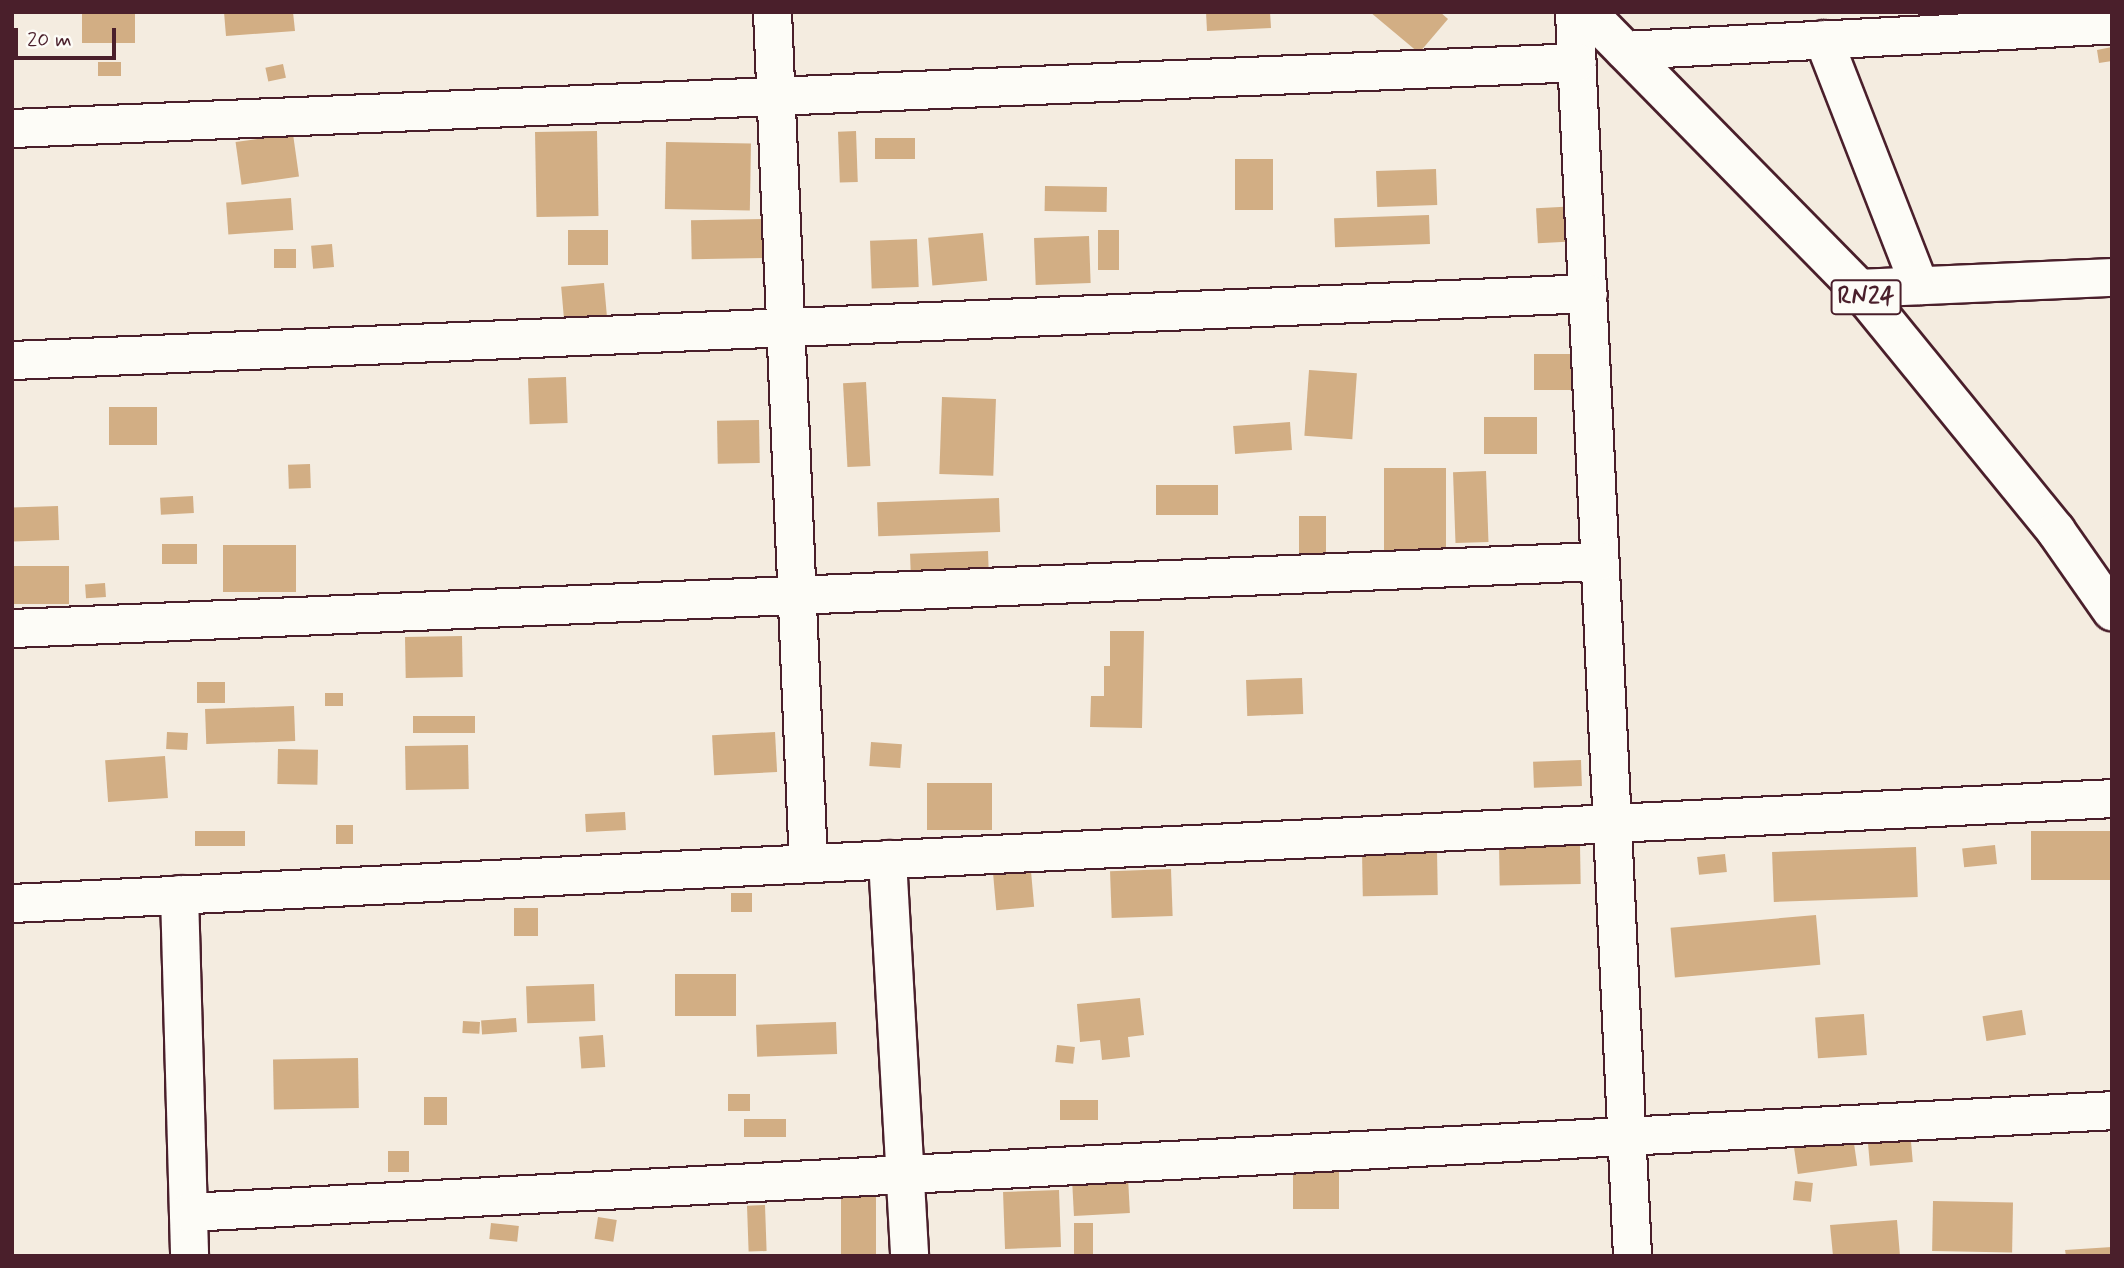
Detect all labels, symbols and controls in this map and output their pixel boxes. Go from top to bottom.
scale bar [18,14,119,58]
text: 20 m [27,26,72,54]
road number: RN24 [1829,276,1903,318]

